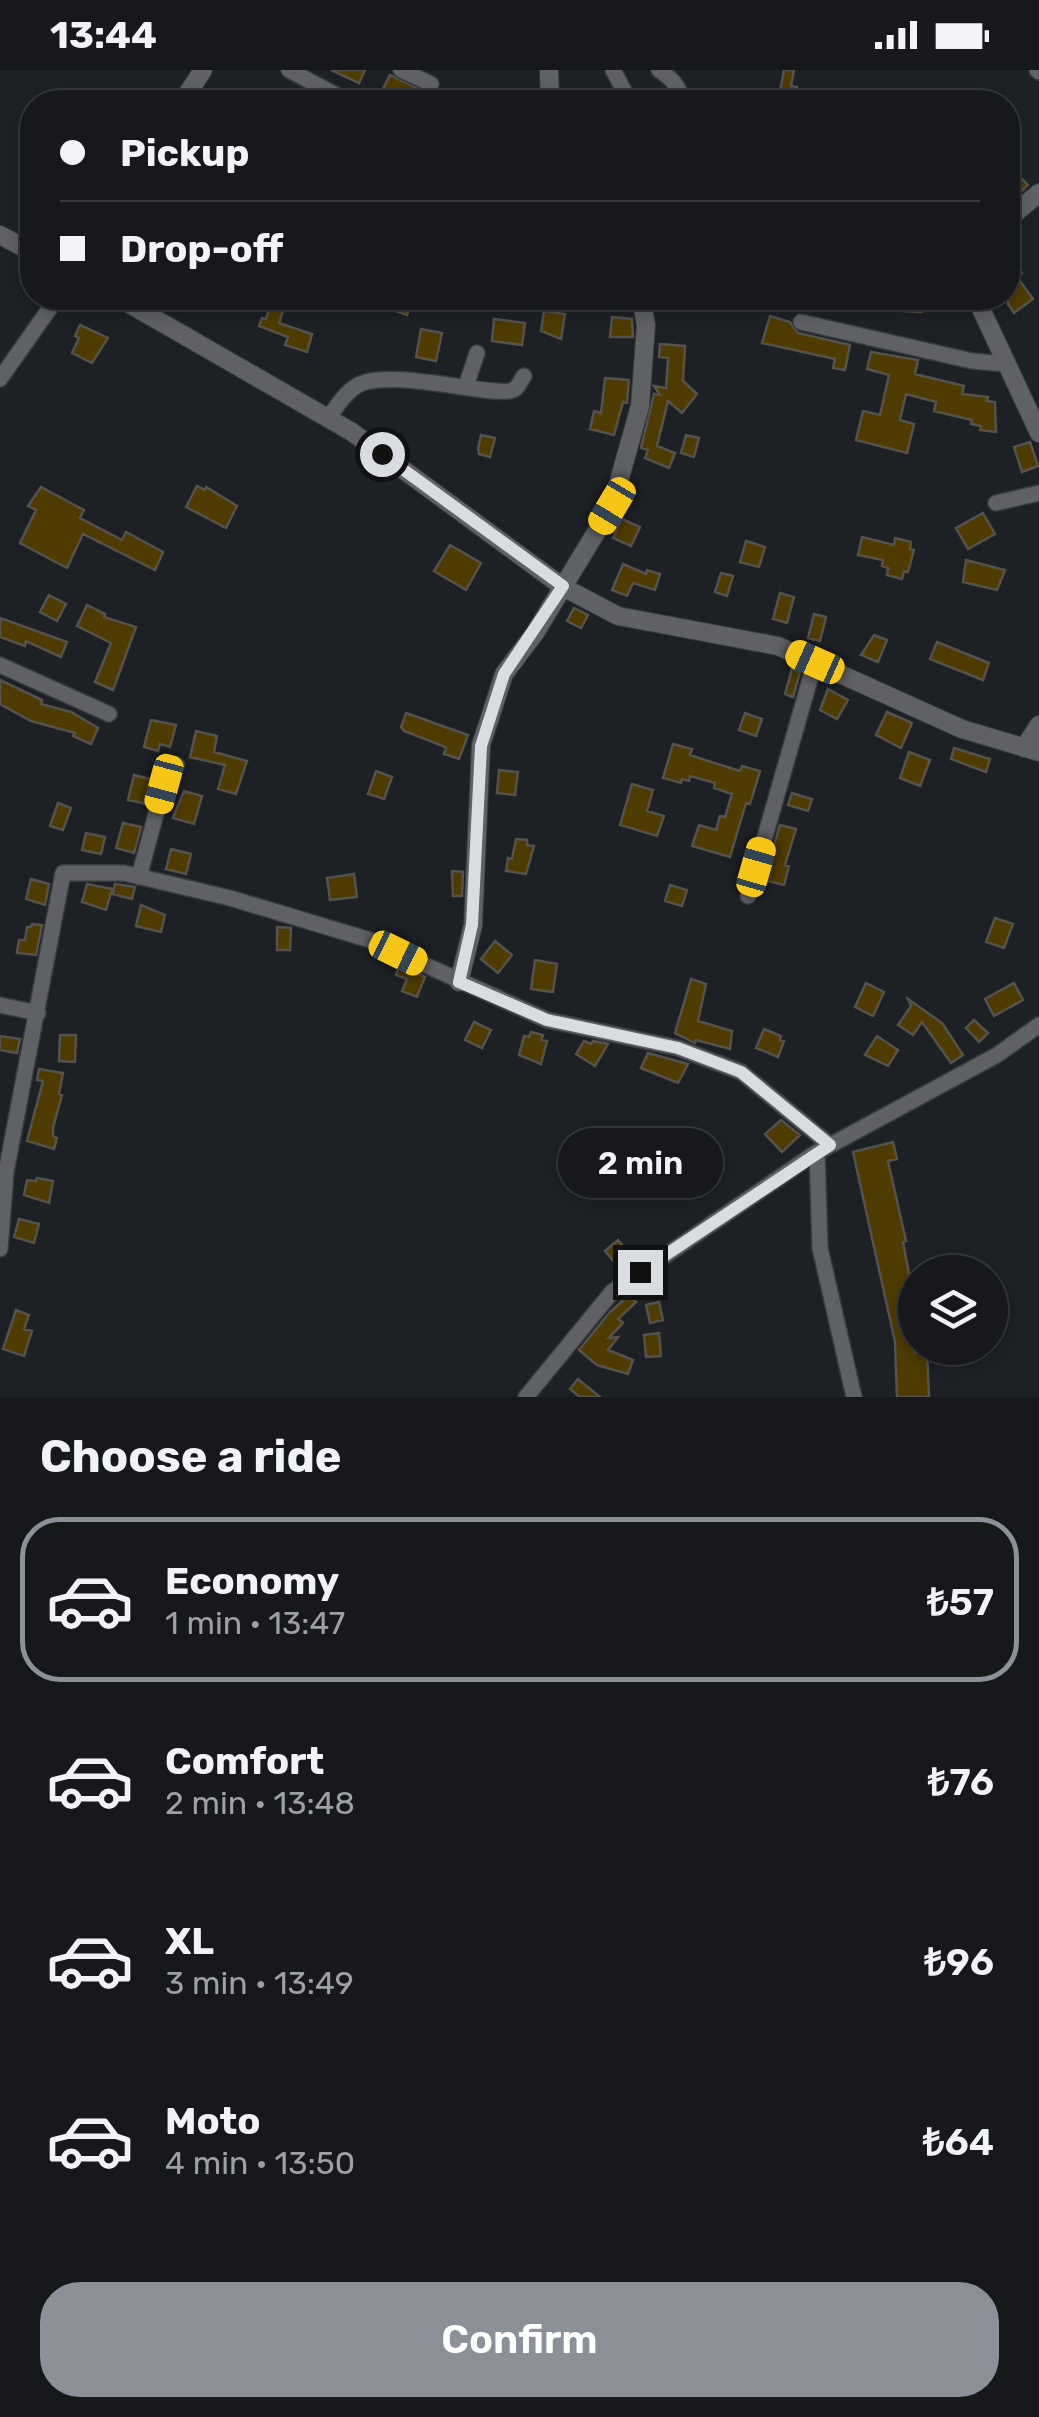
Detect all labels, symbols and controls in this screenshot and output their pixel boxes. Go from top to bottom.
text: 13:44 [50,12,157,58]
text: Pickup [120,130,249,176]
text: Drop-off [120,226,283,272]
route start [360,432,405,477]
car [584,473,640,539]
car [781,636,849,688]
car [142,751,186,817]
car [733,834,779,900]
car [364,926,432,980]
callout: 2 min [558,1127,722,1197]
text: 2 min [598,1144,683,1182]
route end [618,1250,663,1295]
map controls [898,1255,1008,1365]
button: layers [898,1255,1008,1365]
text: Choose a ride [40,1430,342,1483]
icon: car [45,1555,135,1645]
text: Economy [165,1558,339,1604]
text: ₺57 [927,1579,994,1625]
text: 1 min · 13:47 [165,1604,345,1642]
icon: car [45,1735,135,1825]
text: Comfort [165,1738,324,1784]
text: ₺76 [928,1759,994,1805]
text: 2 min · 13:48 [165,1784,355,1822]
icon: car [45,1915,135,2005]
text: XL [165,1918,214,1964]
text: ₺96 [924,1939,994,1985]
text: 3 min · 13:49 [165,1964,354,2002]
icon: car [45,2095,135,2185]
text: Moto [165,2098,261,2144]
text: ₺64 [923,2119,994,2165]
text: 4 min · 13:50 [165,2144,355,2182]
button: Confirm [40,2282,999,2397]

